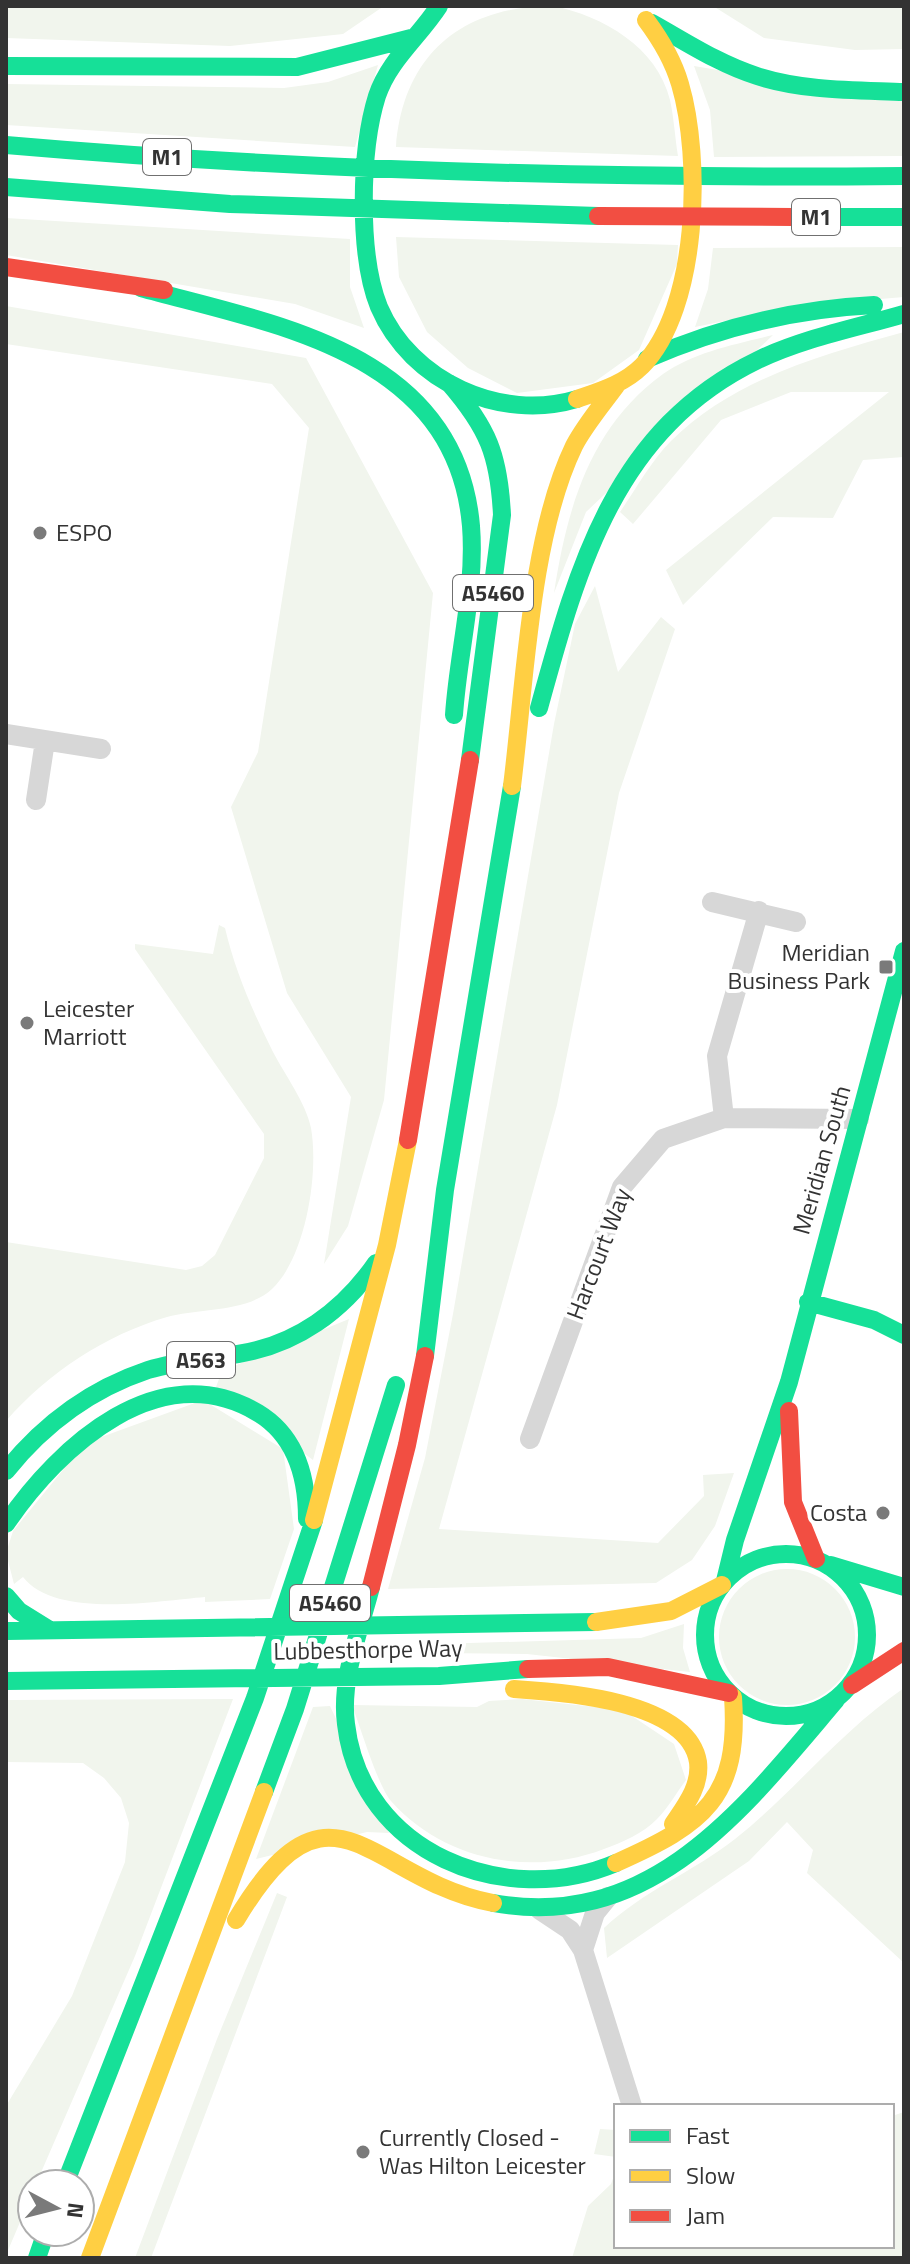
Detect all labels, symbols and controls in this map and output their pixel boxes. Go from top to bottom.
road number: M1 [143,139,191,175]
road number: M1 [792,199,840,235]
place label: ESPO [56,514,112,550]
marker: ESPO [31,524,49,542]
road number: A5460 [453,575,533,611]
place label: Meridian Business Park [728,934,870,998]
marker: Meridian Business Park [877,958,895,976]
place label: Leicester Marriott [43,990,134,1054]
marker: Leicester Marriott [18,1014,36,1032]
street label: Meridian South [783,1081,860,1239]
street label: Harcourt Way [556,1182,640,1325]
road number: A563 [167,1342,235,1378]
place label: Costa [810,1494,867,1530]
marker: Costa [874,1504,892,1522]
road number: A5460 [290,1585,370,1621]
street label: Lubbesthorpe Way [273,1629,463,1669]
legend [614,2104,894,2248]
text: Fast [686,2117,730,2153]
place label: Currently Closed - Was Hilton Leicester [379,2119,586,2183]
marker: Currently Closed - Was Hilton Leicester [354,2143,372,2161]
text: Slow [686,2157,735,2193]
north arrow [16,2168,96,2248]
text: Jam [686,2197,725,2233]
text: N [58,2201,94,2220]

